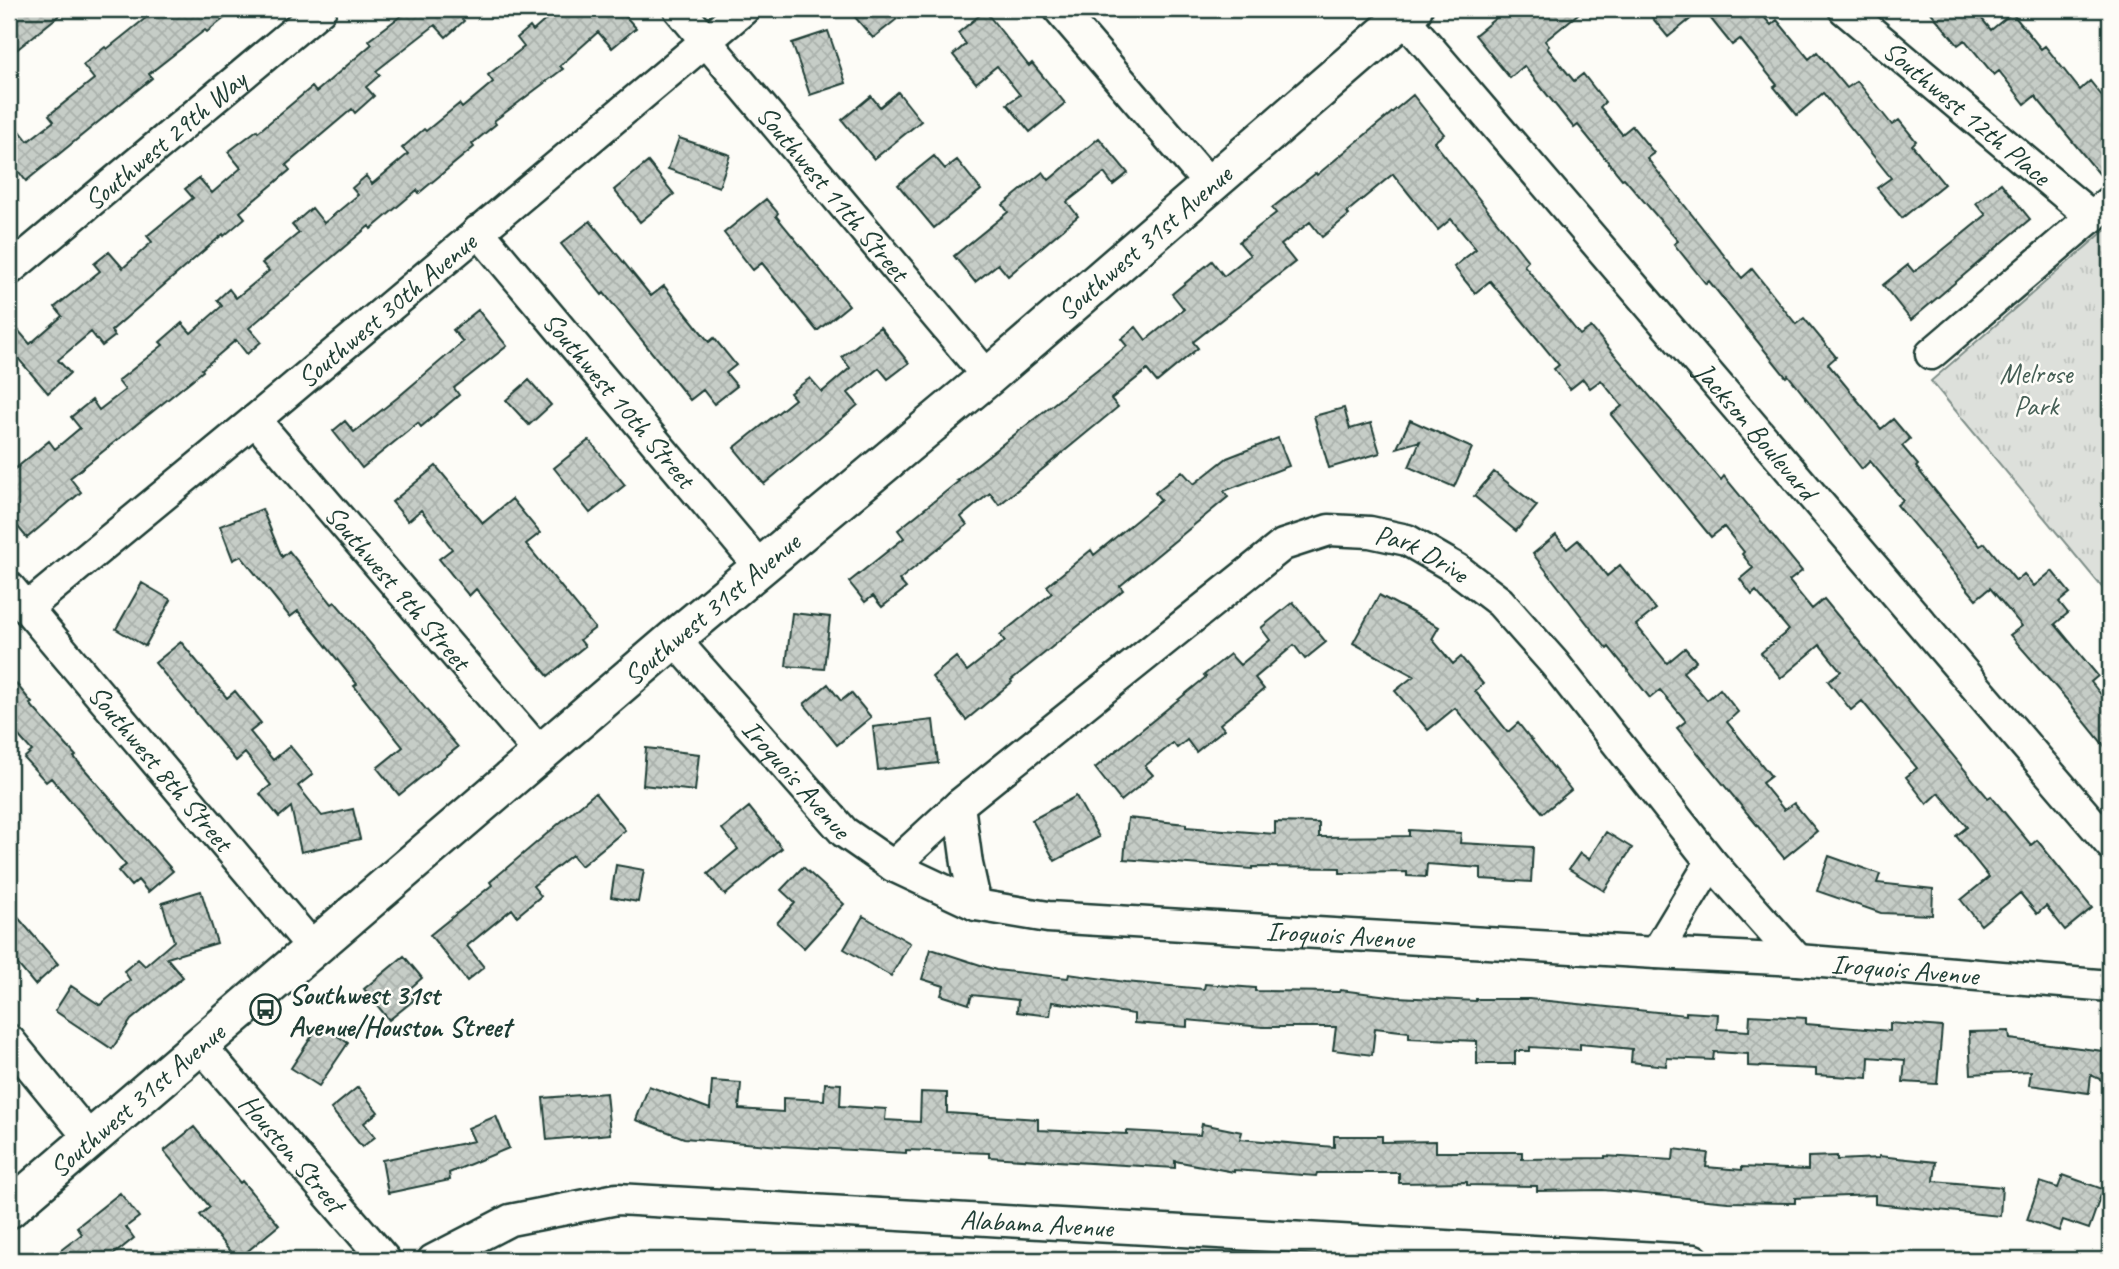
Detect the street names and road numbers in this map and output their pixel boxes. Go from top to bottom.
street label: Southwest 12th Place [1876,33,2059,194]
street label: Southwest 29th Way [77,61,255,218]
street label: Southwest 11th Street [749,98,919,290]
street label: Southwest 31st Avenue [1050,156,1240,328]
street label: Southwest 30th Avenue [290,224,485,395]
street label: Southwest 10th Street [535,305,705,497]
street label: Jackson Boulevard [1686,353,1827,510]
street label: Southwest 9th Street [317,498,480,679]
street label: Park Drive [1372,517,1478,591]
street label: Southwest 31st Avenue [616,523,808,693]
street label: Southwest 8th Street [81,678,242,860]
street label: Iroquois Avenue [735,712,860,847]
street label: Iroquois Avenue [1265,913,1417,957]
street label: Iroquois Avenue [1830,946,1982,993]
street label: Southwest 31st Avenue [42,1014,233,1185]
street label: Houston Street [232,1087,355,1222]
street label: Alabama Avenue [959,1201,1116,1245]

